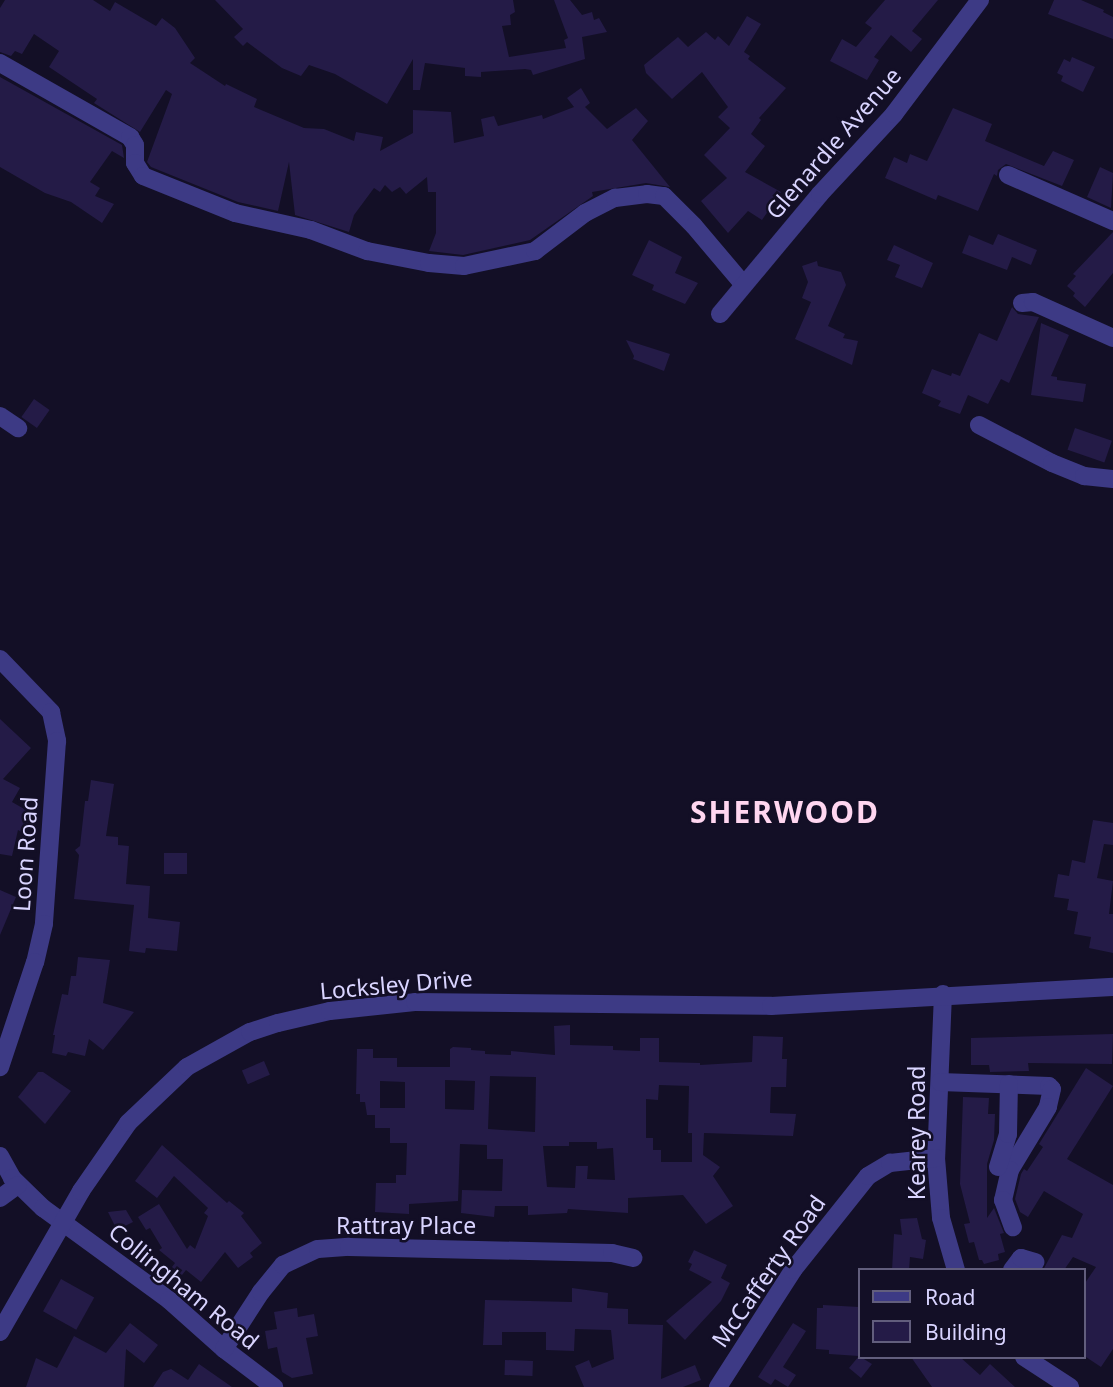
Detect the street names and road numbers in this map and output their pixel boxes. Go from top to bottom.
street label: Glenardle Avenue [760,62,906,224]
street label: Loon Road [7,796,43,912]
street label: Locksley Drive [318,964,474,1004]
street label: Kearey Road [902,1066,930,1200]
street label: McCafferty Road [705,1190,831,1352]
street label: Rattray Place [336,1211,476,1239]
street label: Collingham Road [104,1217,264,1355]

